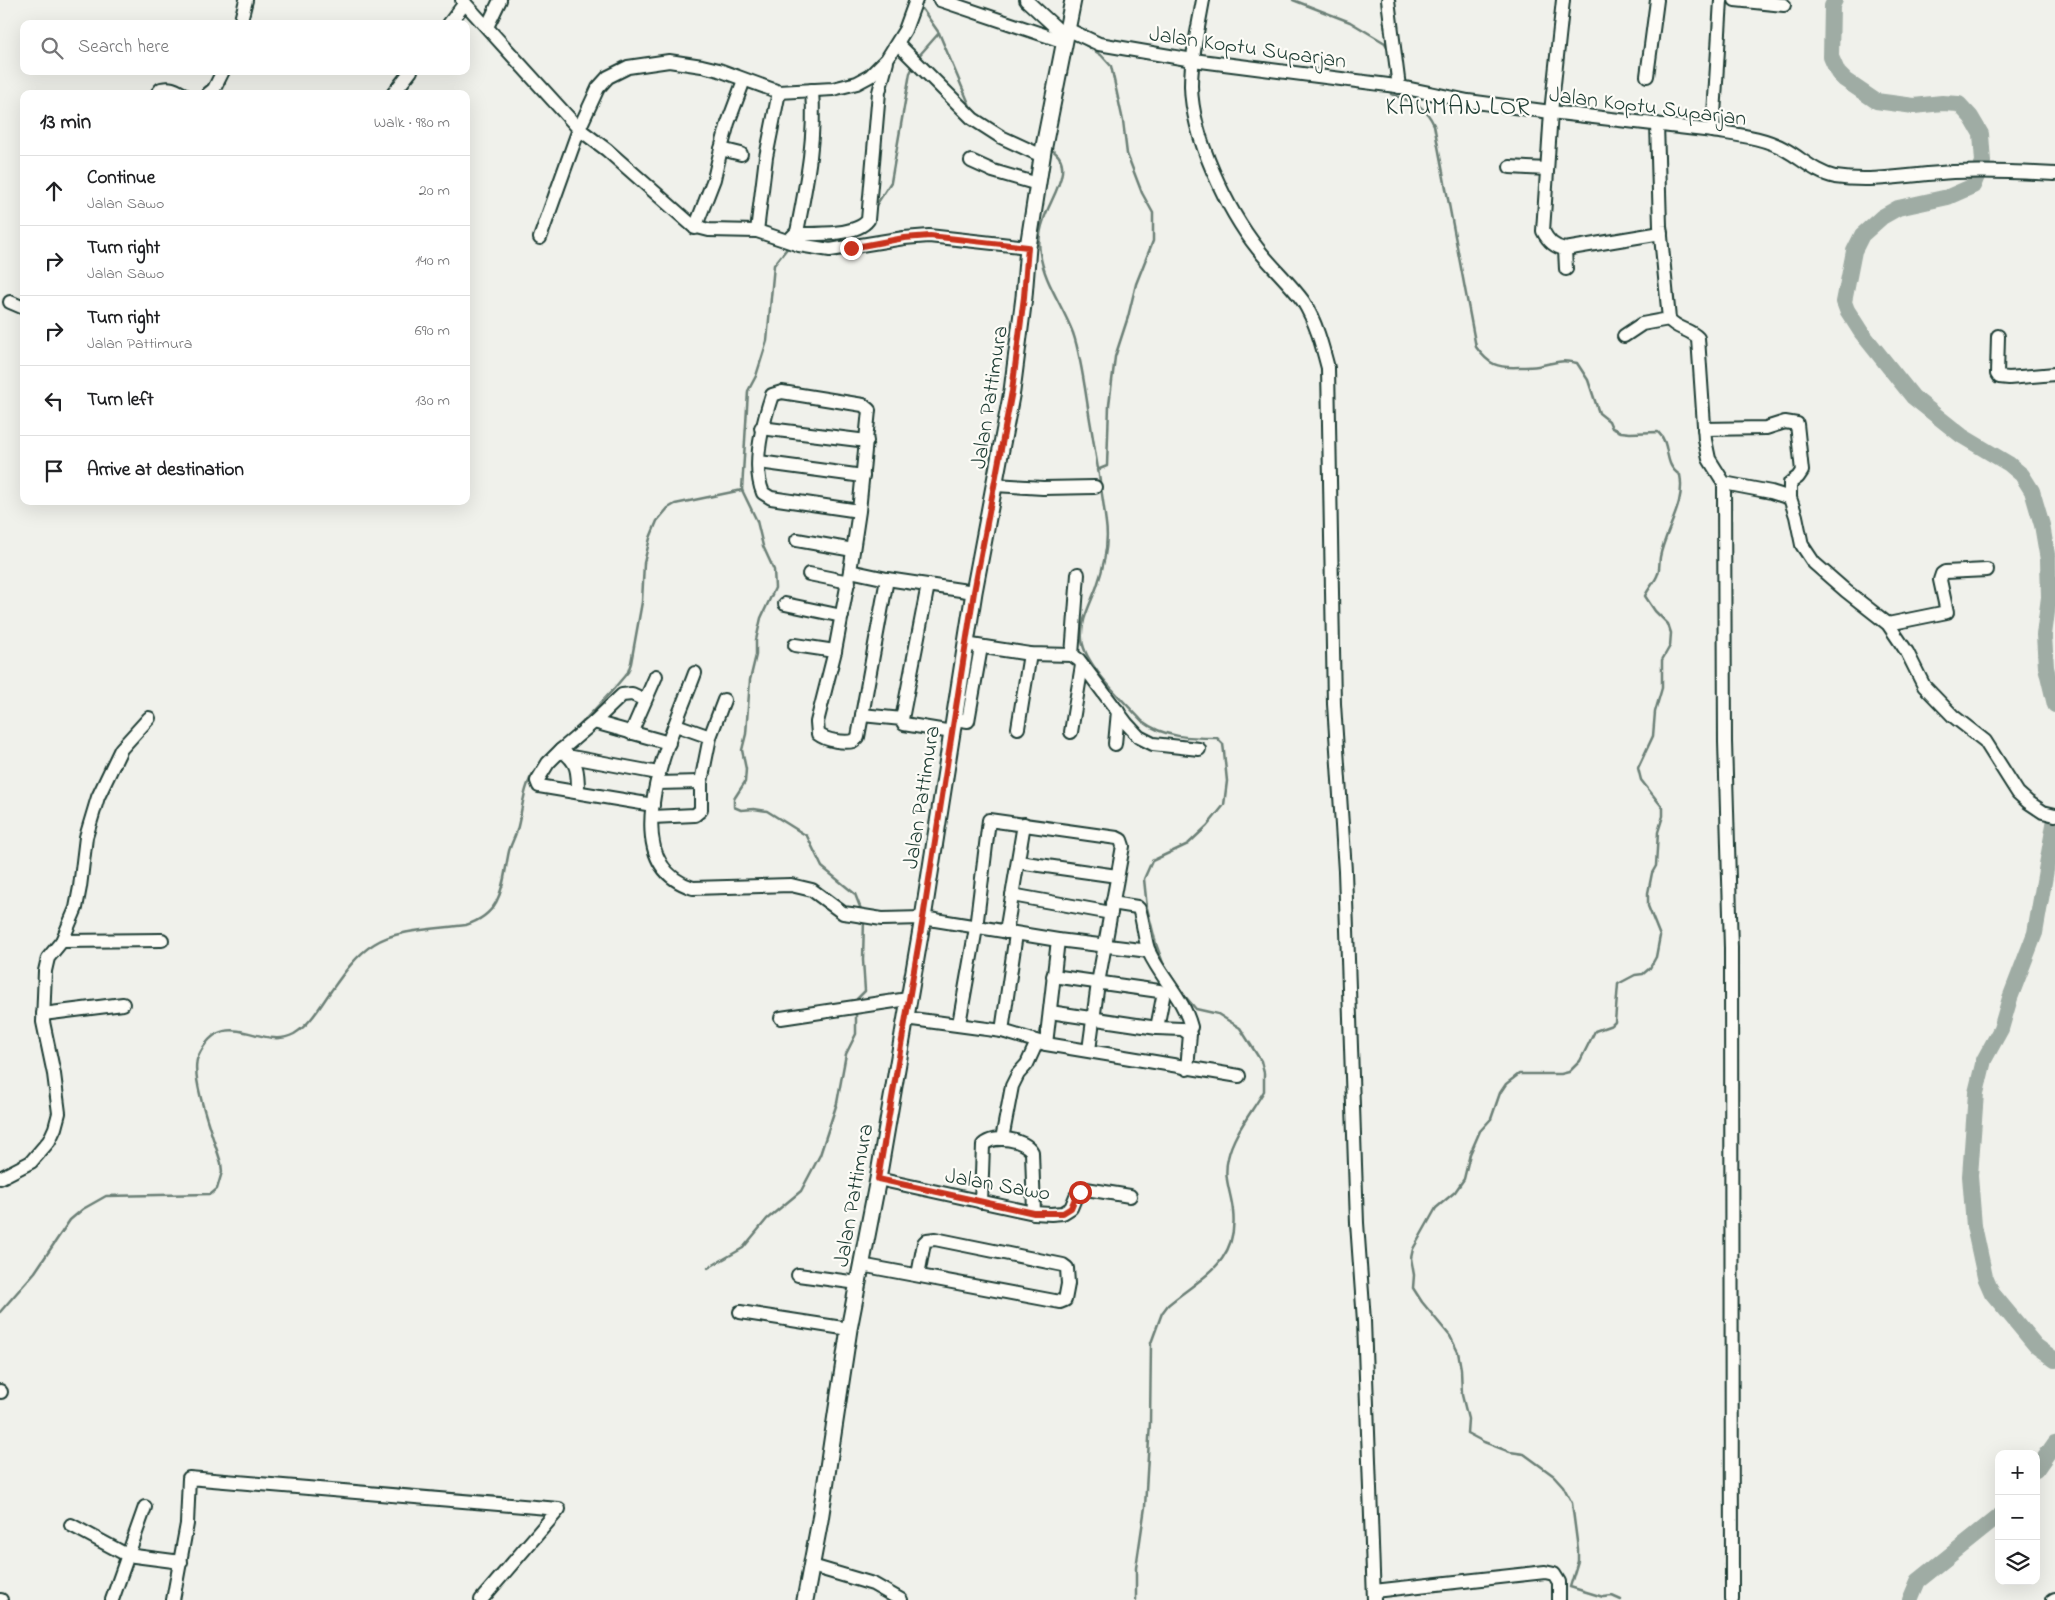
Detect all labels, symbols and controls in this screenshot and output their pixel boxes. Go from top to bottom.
street label: Jalan Koptu Suparjan [1147,19,1348,79]
search box [20,20,470,75]
icon: search [38,34,66,62]
text: Search here [78,34,169,61]
street label: Jalan Koptu Suparjan [1547,80,1748,136]
district label: KAUMAN LOR [1385,90,1531,126]
text: 13 min [40,108,91,138]
text: Walk · 980 m [374,111,450,135]
text: Continue [87,165,155,192]
icon: ahead [40,177,68,205]
text: 20 m [419,179,450,203]
text: Jalan Sawo [87,192,164,216]
text: Turn right [87,235,160,262]
route end [840,237,863,260]
icon: right [40,247,68,275]
text: 140 m [415,249,450,273]
text: Jalan Sawo [87,262,164,286]
text: Turn right [87,305,160,332]
icon: right [40,317,68,345]
text: 690 m [415,319,450,343]
street label: Jalan Pattimura [964,323,1018,472]
text: Jalan Pattimura [87,332,192,356]
icon: left [40,387,68,415]
text: Turn left [87,387,154,414]
text: 130 m [415,389,450,413]
icon: arrive [40,457,68,485]
text: Arrive at destination [87,457,244,484]
street label: Jalan Pattimura [896,723,950,872]
street label: Jalan Pattimura [827,1121,883,1270]
street label: Jalan Sawo [942,1161,1053,1211]
route start [1069,1181,1092,1204]
map controls [1995,1450,2040,1585]
button: + [1995,1450,2040,1495]
button: − [1995,1495,2040,1540]
button: layers [1995,1540,2040,1585]

